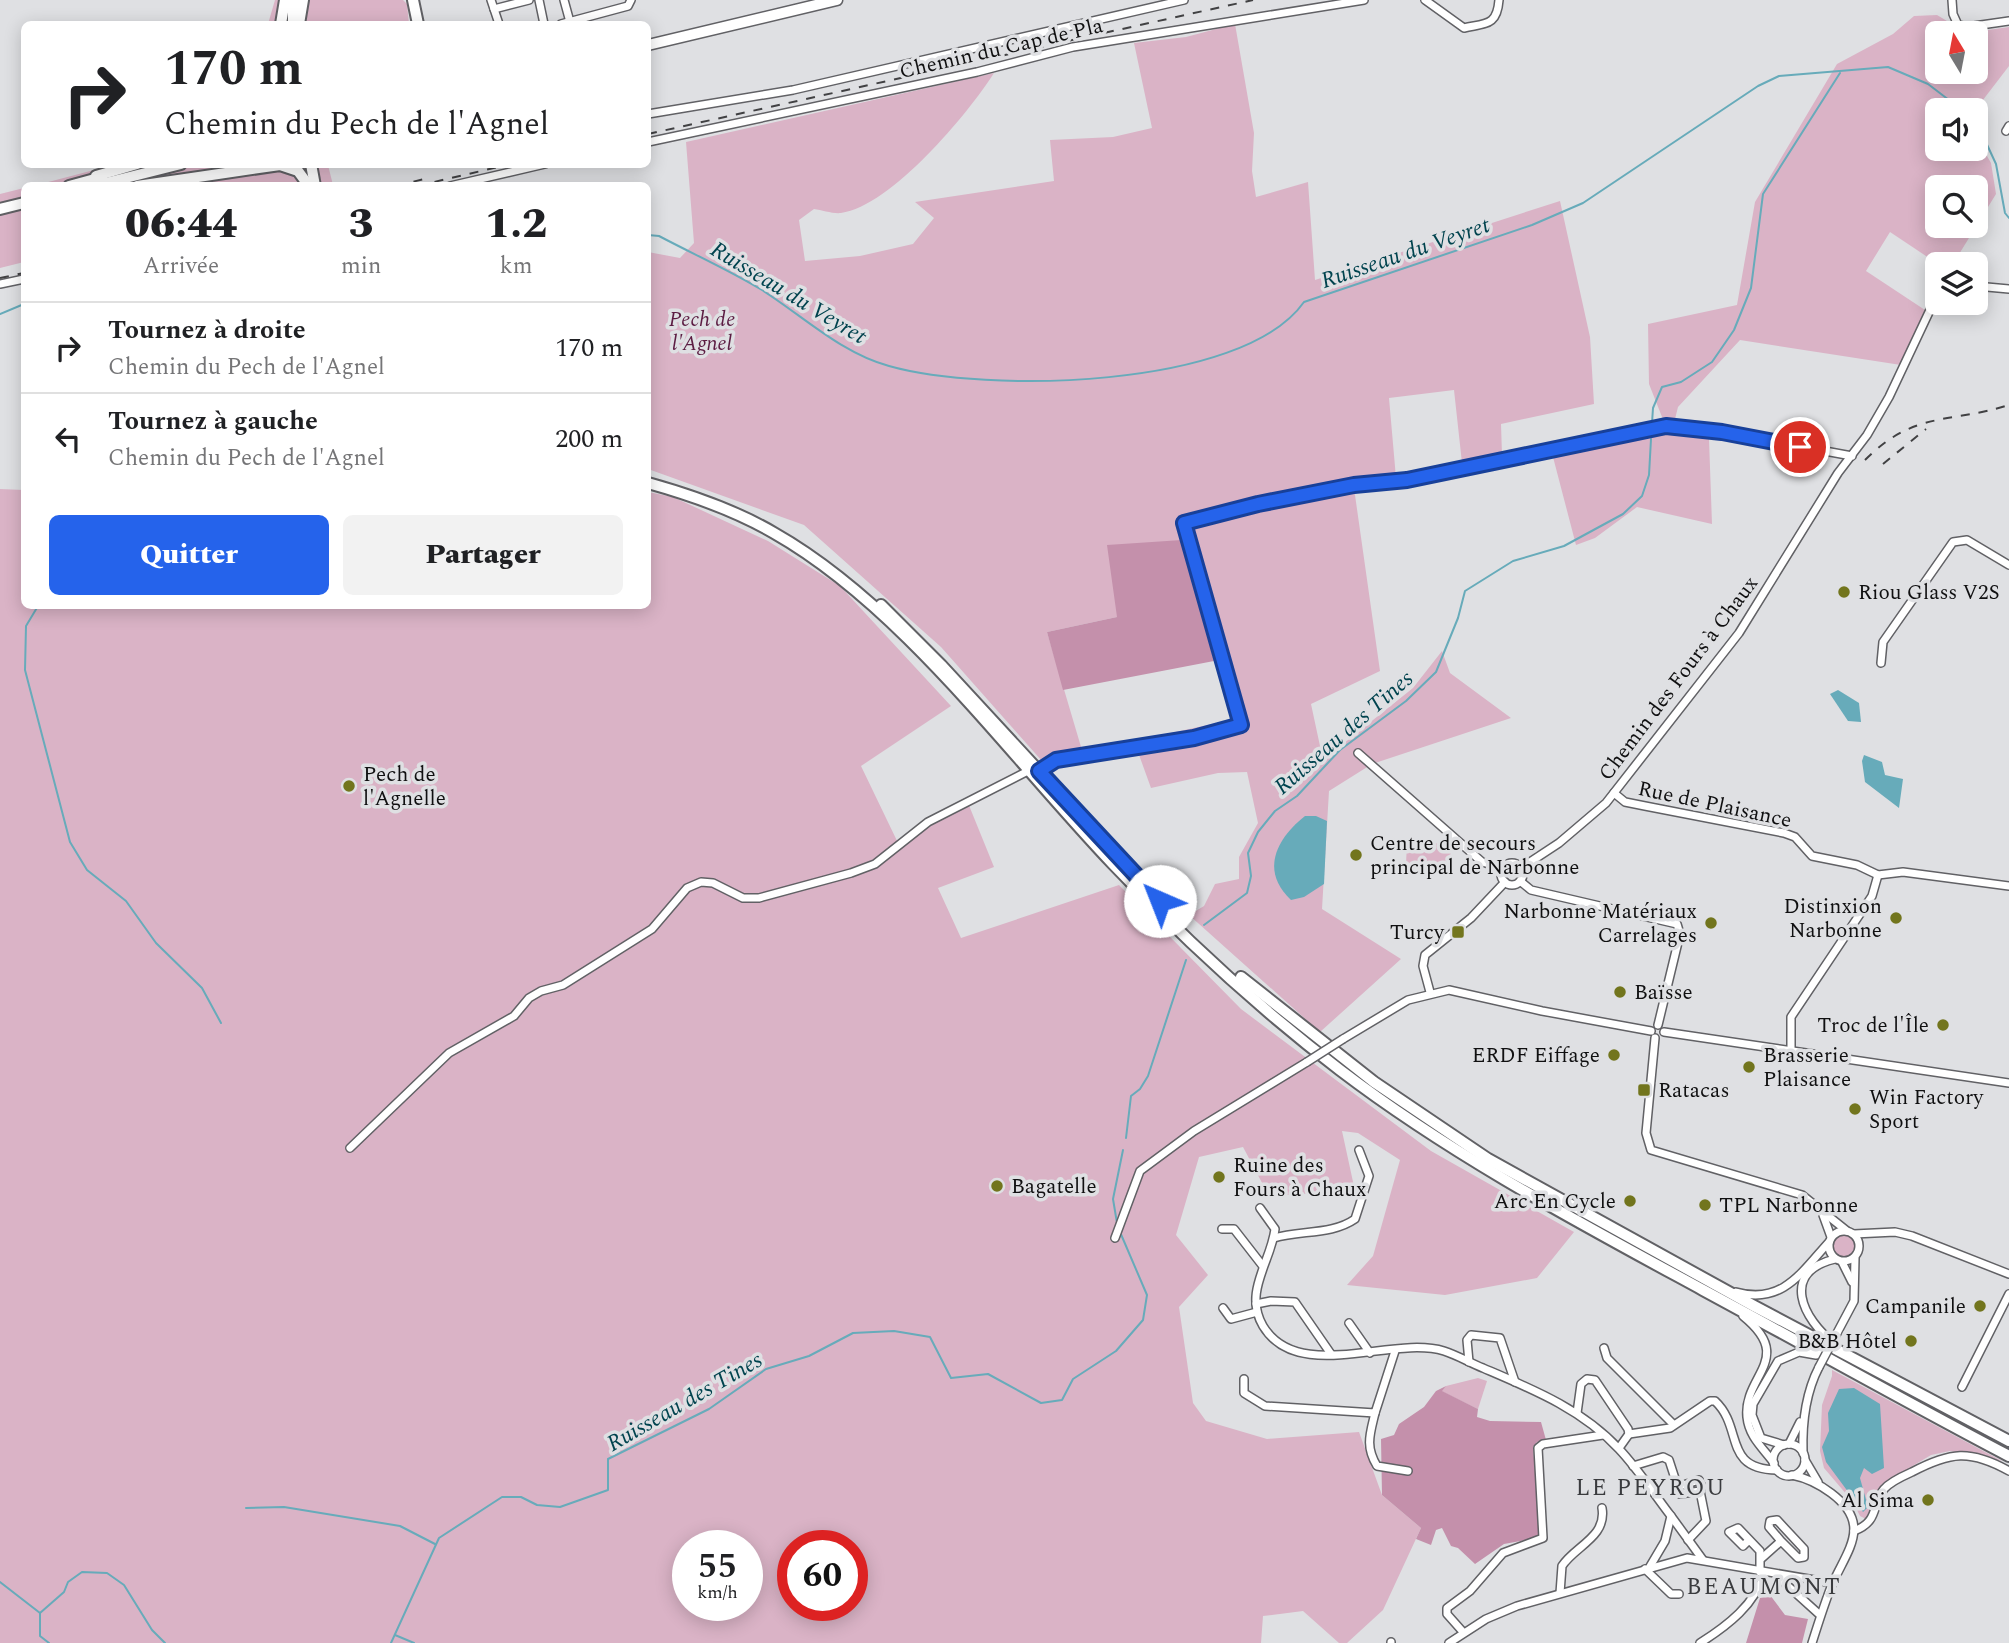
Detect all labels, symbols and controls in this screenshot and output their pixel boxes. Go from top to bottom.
street label: Chemin du Cap de Pla [896,10,1107,88]
north arrow [1925,21,1988,84]
map controls [1925,21,1988,315]
text: 170 m [164,32,303,107]
icon: right [49,49,140,140]
button: sound [1925,98,1988,161]
text: Chemin du Pech de l'Agnel [164,100,549,149]
button: search [1925,175,1988,238]
text: 06:44 [125,193,237,256]
text: 3 [349,193,374,256]
text: 1.2 [485,193,547,256]
water label: Ruisseau du Veyret [1316,208,1496,299]
water label: Ruisseau du Veyret [703,233,874,354]
text: Arrivée [143,249,219,284]
text: min [341,249,381,284]
text: km [500,249,532,284]
button: layers [1925,252,1988,315]
park label: Pech de l'Agnel [669,304,735,360]
text: Tournez à droite [108,310,306,350]
text: 170 m [555,328,623,368]
icon: right [49,329,87,367]
text: Chemin du Pech de l'Agnel [108,350,385,385]
text: Tournez à gauche [108,401,318,441]
pin [1770,417,1830,477]
text: 200 m [555,419,623,459]
icon: left [49,420,87,458]
icon: arrive [1781,428,1819,466]
text: Chemin du Pech de l'Agnel [108,441,385,476]
button: Quitter [49,515,329,595]
button: Partager [343,515,623,595]
street label: Chemin des Fours à Chaux [1591,569,1767,788]
place label: Riou Glass V2S [1858,577,2000,609]
marker: Riou Glass V2S [1836,584,1852,600]
water label: Ruisseau des Tines [1266,662,1422,804]
place label: Pech de l'Agnelle [363,759,446,815]
street label: Rue de Plaisance [1635,773,1795,837]
marker: Pech de l'Agnelle [341,778,357,794]
place label: Centre de secours principal de Narbonne [1370,828,1579,884]
marker: Centre de secours principal de Narbonne [1348,847,1364,863]
position arrow [1123,864,1197,938]
place label: Distinxion Narbonne [1784,891,1882,947]
place label: Narbonne Matériaux Carrelages [1503,896,1697,952]
marker: Distinxion Narbonne [1888,910,1904,926]
marker: Narbonne Matériaux Carrelages [1703,915,1719,931]
place label: Turcy [1390,917,1445,949]
marker: Turcy [1450,924,1466,940]
place label: Baïsse [1634,977,1693,1009]
marker: Baïsse [1612,984,1628,1000]
place label: Troc de l'Île [1817,1010,1929,1042]
marker: Troc de l'Île [1935,1017,1951,1033]
place label: ERDF Eiffage [1472,1040,1600,1072]
place label: Brasserie Plaisance [1763,1040,1851,1096]
marker: ERDF Eiffage [1606,1047,1622,1063]
marker: Brasserie Plaisance [1741,1059,1757,1075]
place label: Ratacas [1658,1075,1729,1107]
marker: Ratacas [1636,1082,1652,1098]
place label: Win Factory Sport [1869,1082,1984,1138]
marker: Win Factory Sport [1847,1101,1863,1117]
place label: Ruine des Fours à Chaux [1233,1150,1366,1206]
marker: Ruine des Fours à Chaux [1211,1169,1227,1185]
place label: Bagatelle [1011,1171,1097,1203]
marker: Bagatelle [989,1178,1005,1194]
place label: Arc En Cycle [1494,1186,1616,1218]
place label: TPL Narbonne [1719,1190,1858,1222]
marker: Arc En Cycle [1622,1193,1638,1209]
marker: TPL Narbonne [1697,1197,1713,1213]
place label: Campanile [1865,1291,1966,1323]
marker: Campanile [1972,1298,1988,1314]
place label: B&B Hôtel [1797,1326,1897,1358]
marker: B&B Hôtel [1903,1333,1919,1349]
water label: Ruisseau des Tines [600,1343,769,1461]
district label: LE PEYROU [1575,1471,1727,1506]
place label: Al Sima [1841,1485,1915,1517]
marker: Al Sima [1920,1492,1936,1508]
speed limit sign: 60 [777,1530,868,1621]
text: 55 [698,1540,737,1593]
district label: BEAUMONT [1686,1570,1842,1605]
text: km/h [697,1579,738,1606]

